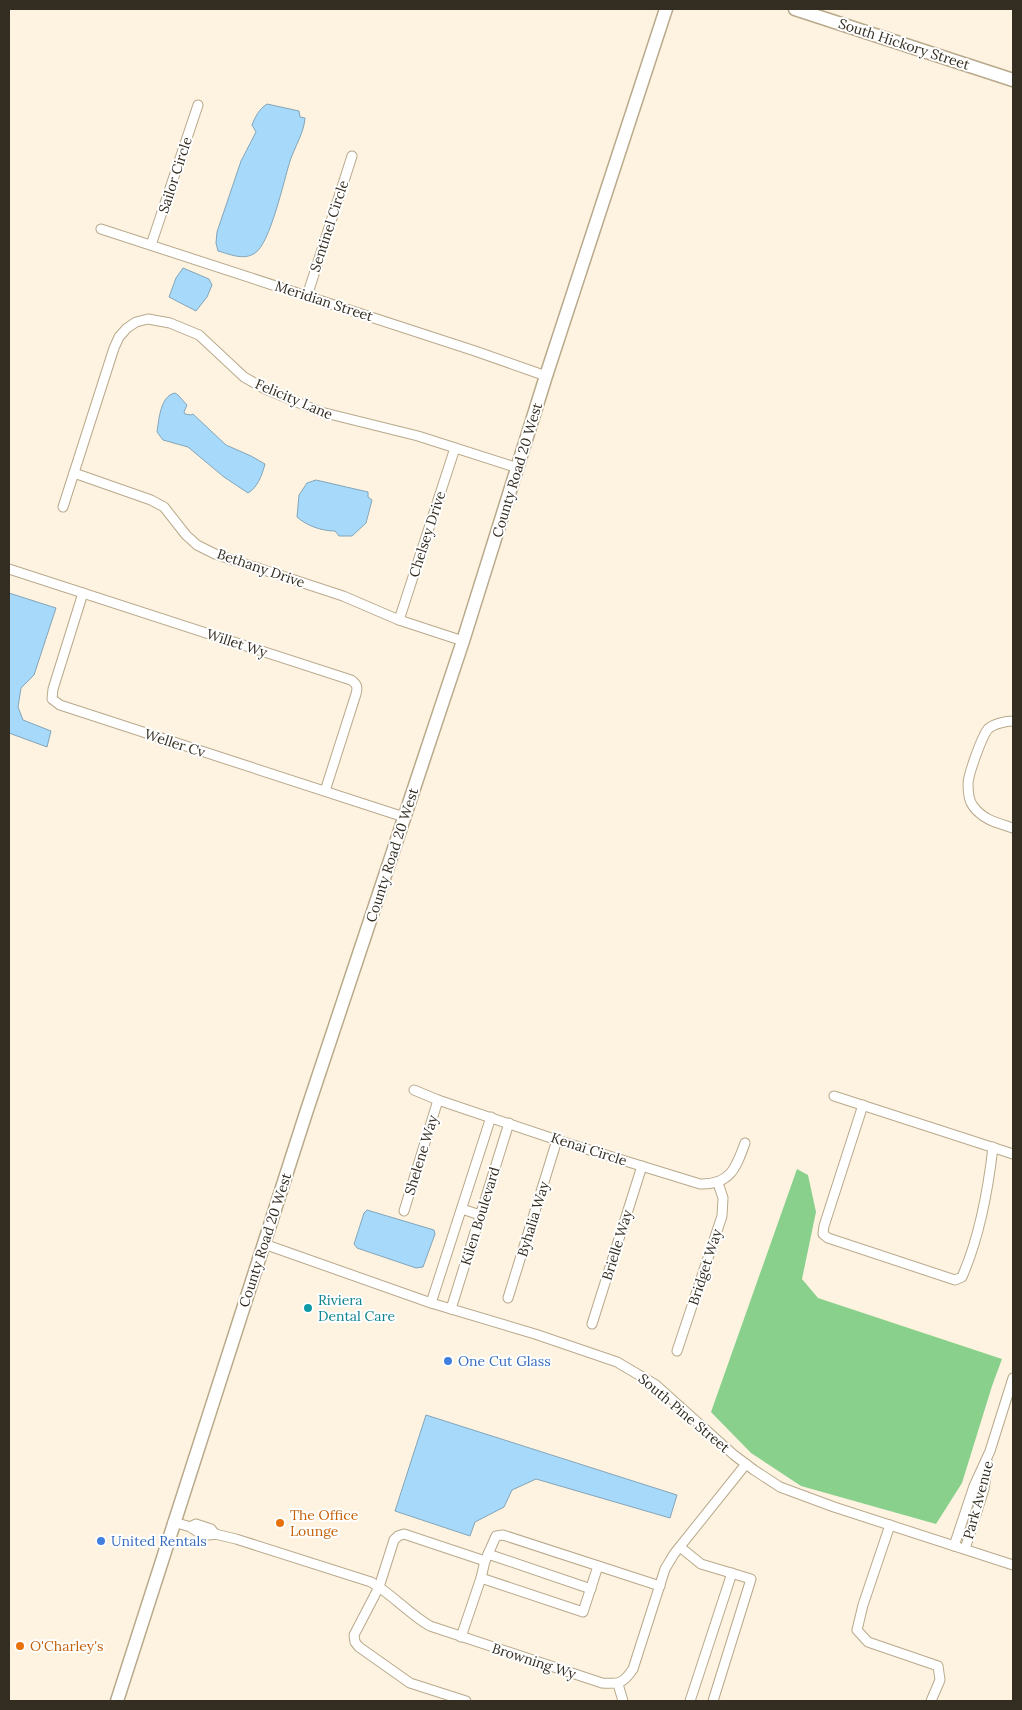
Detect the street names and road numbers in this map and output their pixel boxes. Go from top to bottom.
street label: South Hickory Street [836,14,972,74]
street label: Sailor Circle [154,134,196,216]
street label: Sentinel Circle [306,177,352,274]
street label: Meridian Street [273,277,376,325]
street label: Felicity Lane [252,375,336,424]
street label: County Road 20 West [488,400,546,540]
street label: Chelsey Drive [405,488,450,579]
street label: Bethany Drive [215,545,308,592]
street label: Willet Wy [204,625,270,661]
street label: Weller Cv [142,725,209,762]
street label: County Road 20 West [362,785,422,924]
street label: Shelene Way [400,1112,442,1197]
street label: Kenai Circle [549,1128,630,1170]
street label: Kilen Boulevard [456,1165,504,1267]
street label: County Road 20 West [235,1170,295,1309]
street label: Byhalia Way [513,1179,553,1259]
street label: Brielle Way [598,1207,636,1283]
street label: Bridget Way [684,1226,726,1307]
street label: South Pine Street [635,1370,734,1457]
street label: Park Avenue [959,1458,997,1541]
street label: Browning Wy [490,1639,579,1683]

